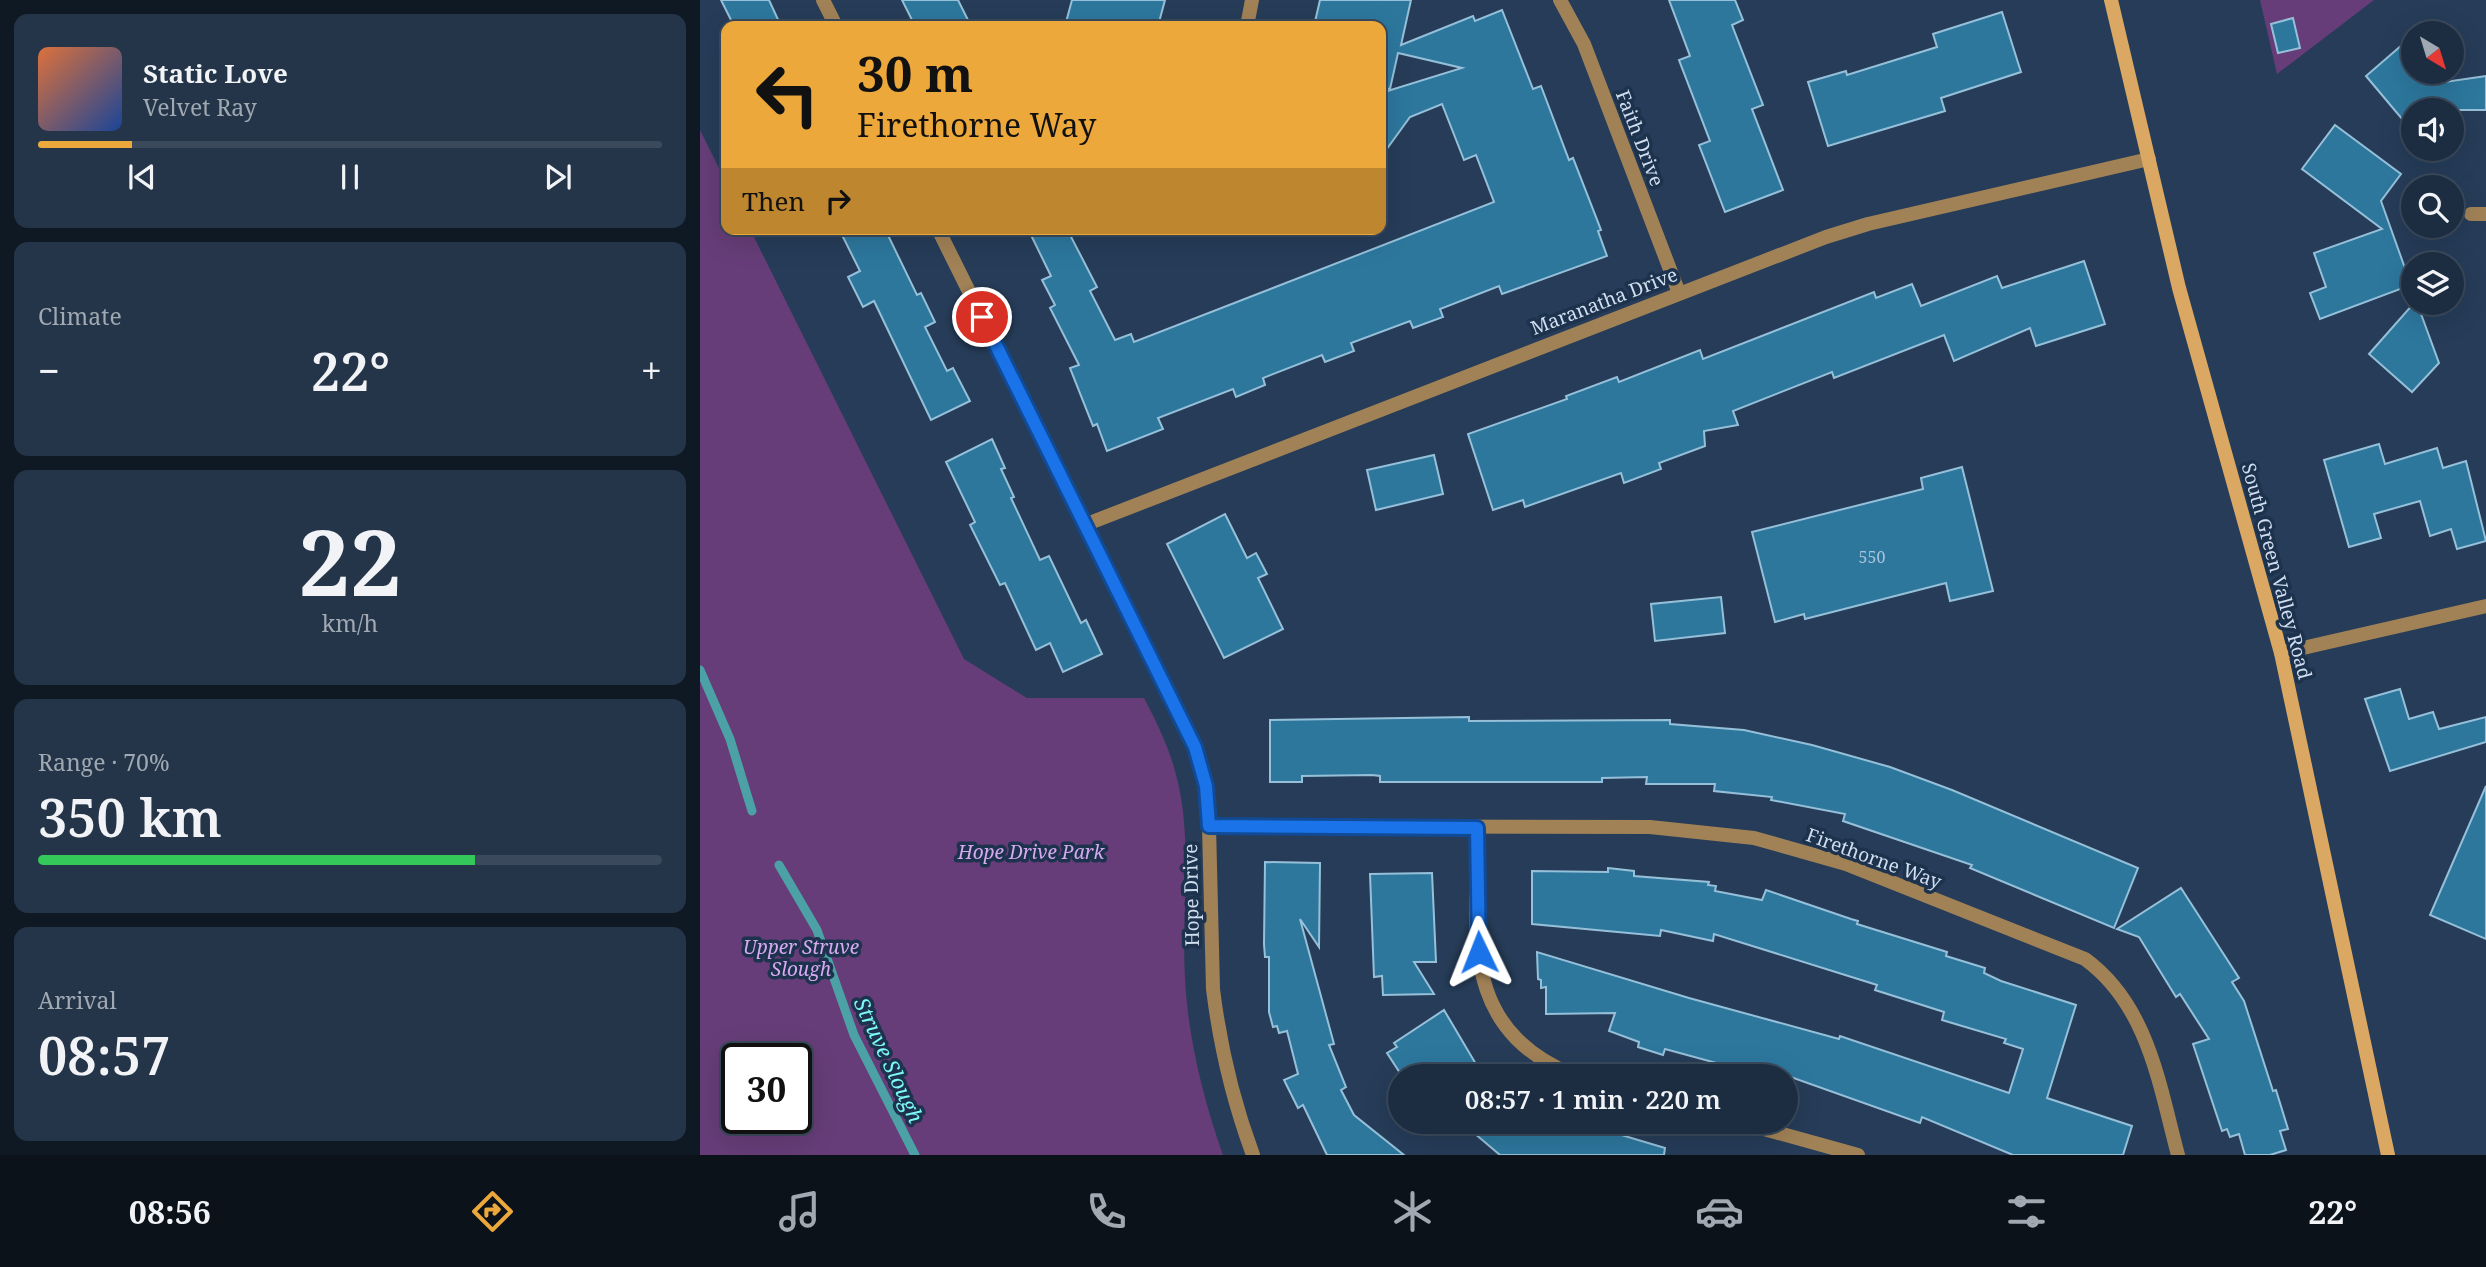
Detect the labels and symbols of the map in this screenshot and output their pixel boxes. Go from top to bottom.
north arrow [2401,21,2464,84]
street label: Faith Drive [1610,86,1670,190]
street label: Maranatha Drive [1527,261,1681,341]
pin [952,287,1012,347]
street label: South Green Valley Road [2236,460,2318,682]
house number: 550 [1859,546,1885,568]
street label: Firethorne Way [1803,821,1945,895]
park label: Hope Drive Park [957,839,1106,865]
street label: Hope Drive [1177,843,1205,947]
position arrow [1442,915,1516,989]
park label: Upper Struve Slough [743,934,859,982]
water label: Struve Slough [848,993,930,1128]
speed limit sign: 30 [721,1043,812,1134]

